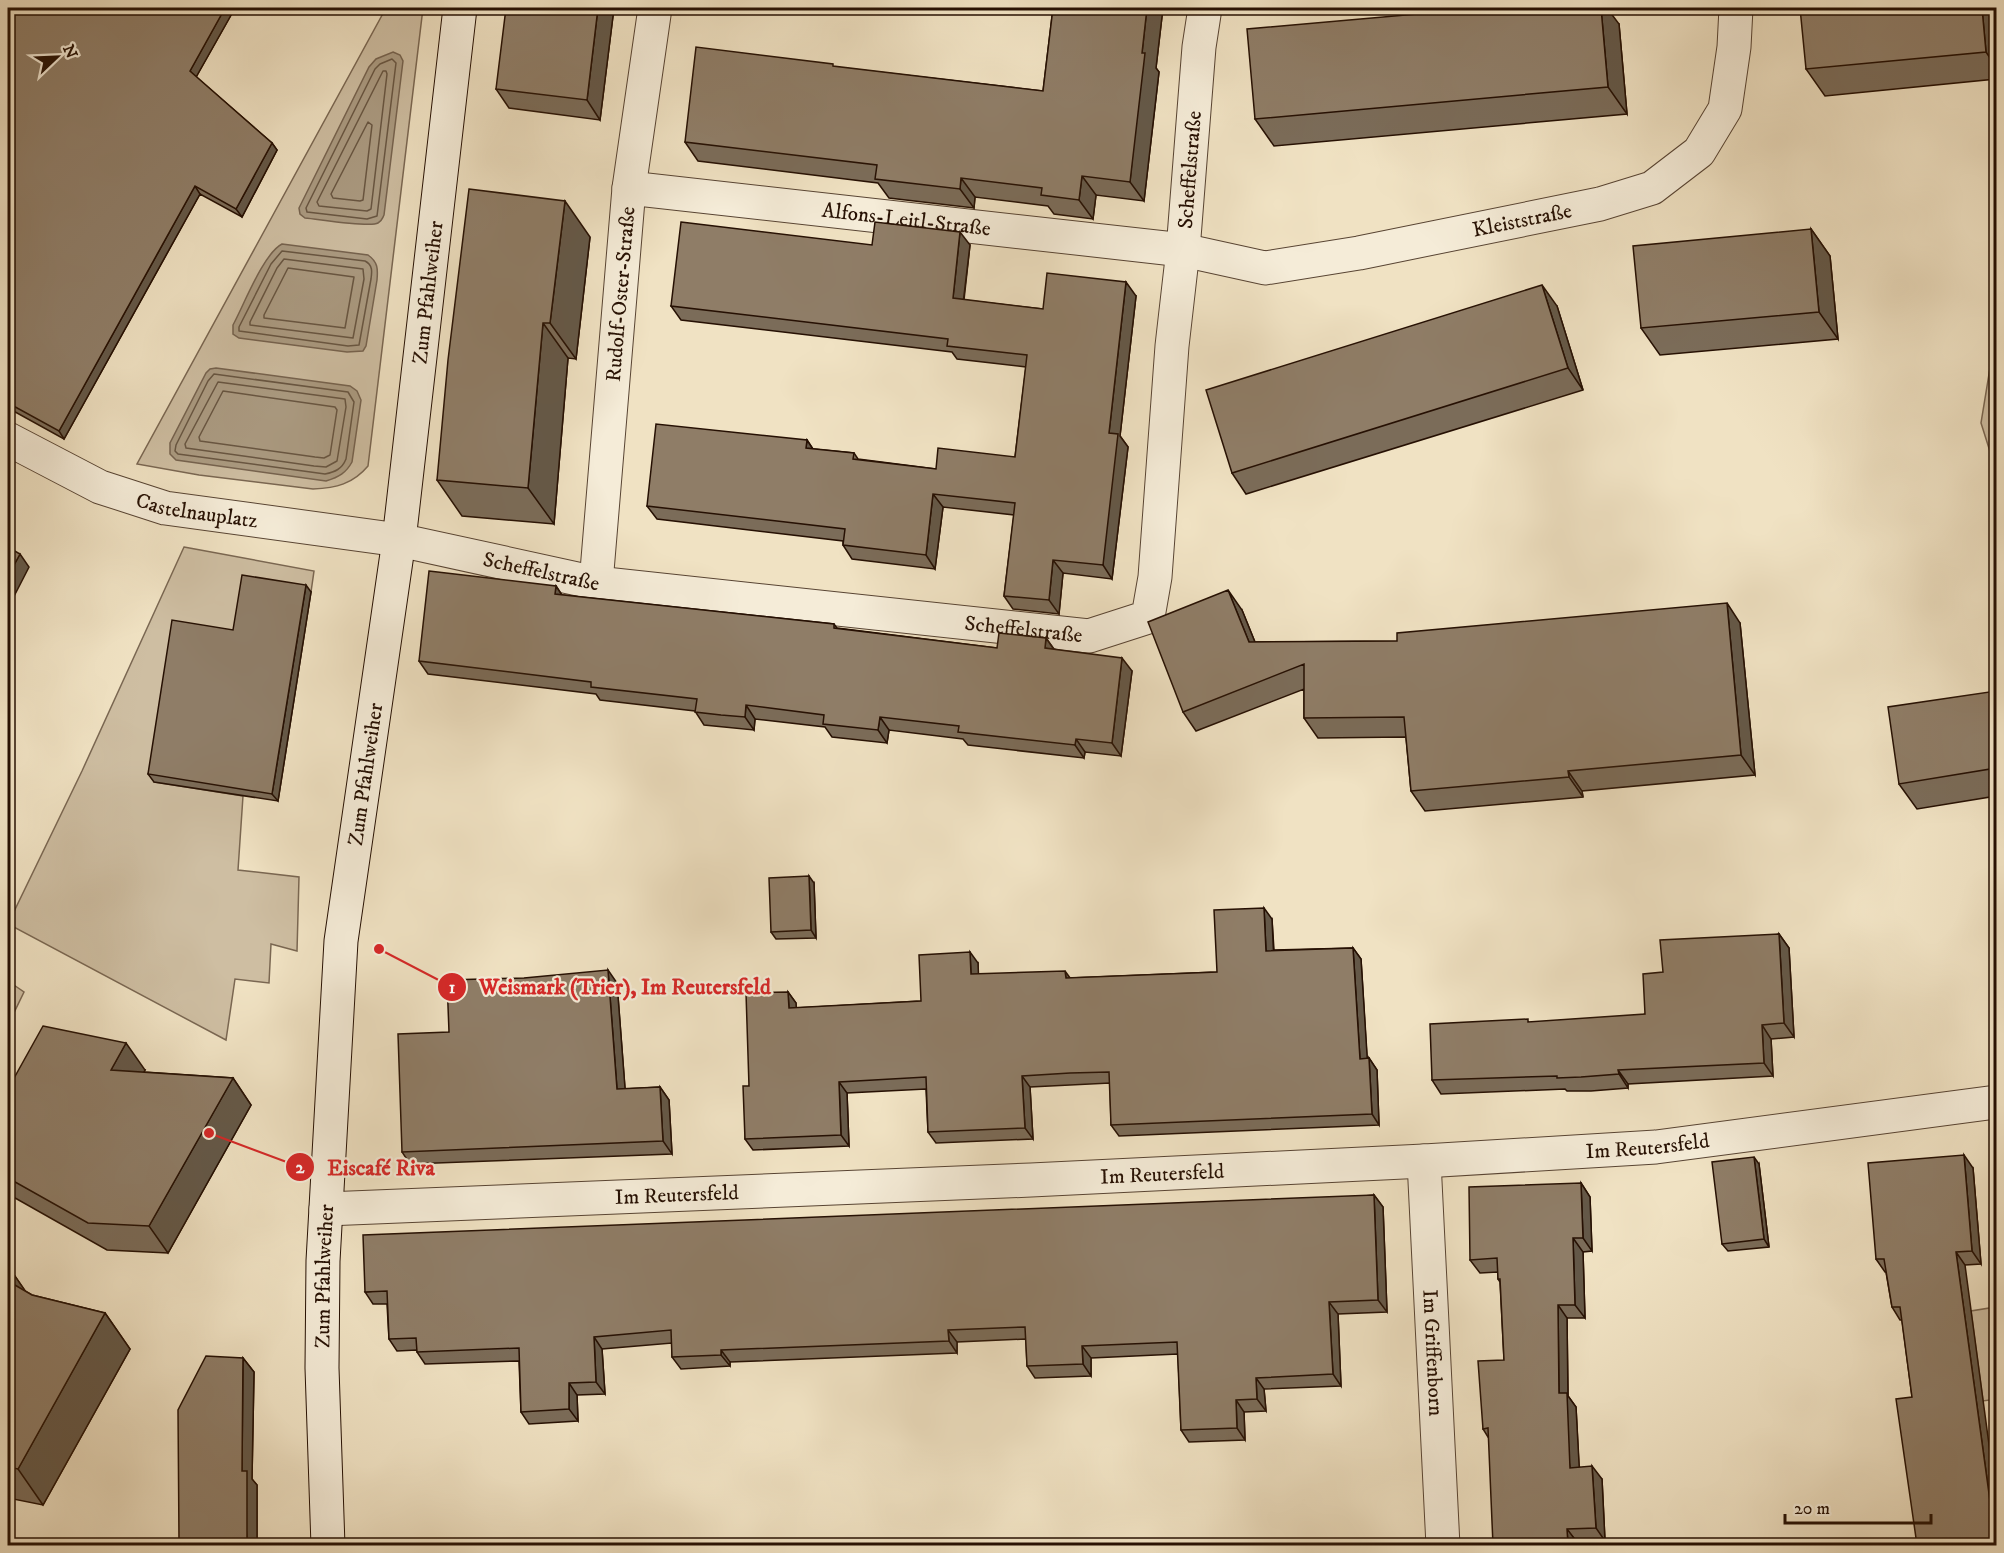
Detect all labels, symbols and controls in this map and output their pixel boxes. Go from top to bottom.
north arrow [27,27,87,87]
text: N [58,42,82,61]
street label: Scheffelstraße [1173,110,1208,230]
street label: Alfons-Leitl-Straße [820,198,992,242]
street label: Kleiststraße [1470,198,1575,244]
street label: Rudolf-Oster-Straße [601,205,641,383]
street label: Zum Pfahlweiher [407,219,450,366]
street label: Castelnauplatz [132,487,259,535]
street label: Scheffelstraße [481,547,602,597]
street label: Scheffelstraße [963,611,1084,649]
street label: Zum Pfahlweiher [343,701,389,848]
callout: Weismark (Trier), Im Reutersfeld [437,967,783,1007]
text: Weismark (Trier), Im Reutersfeld [478,974,772,1001]
text: 1 [449,977,456,999]
street label: Im Reutersfeld [1585,1128,1711,1165]
callout: Eiscafé Riva [285,1147,446,1187]
text: Eiscafé Riva [327,1155,435,1182]
text: 2 [296,1157,306,1179]
street label: Im Reutersfeld [1100,1159,1225,1191]
street label: Im Reutersfeld [614,1180,740,1211]
street label: Zum Pfahlweiher [310,1203,340,1348]
street label: Im Griffenborn [1416,1289,1449,1417]
scale bar [1785,1487,1930,1525]
text: 20 m [1794,1498,1830,1520]

